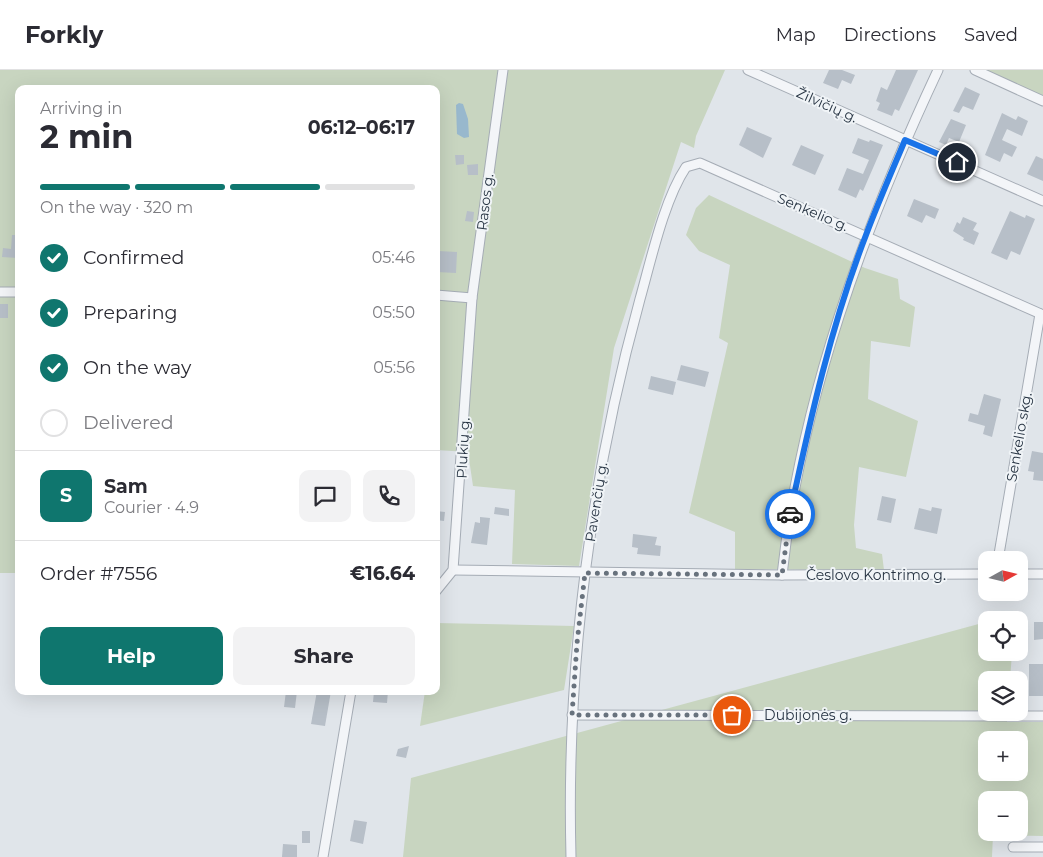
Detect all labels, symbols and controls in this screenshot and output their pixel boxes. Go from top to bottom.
text: Forkly [25,20,103,49]
text: Map [776,24,816,46]
text: Directions [844,24,936,46]
text: Saved [964,24,1018,46]
street label: Žilvičių g. [794,84,860,126]
text: Arriving in [40,99,122,118]
text: 06:12–06:17 [308,116,415,139]
text: 2 min [40,117,133,156]
pin [936,141,978,183]
icon: home [943,148,971,176]
street label: Rasos g. [473,173,497,231]
street label: Senkelio g. [775,189,851,235]
text: On the way · 320 m [40,198,193,217]
icon: check [40,244,68,272]
text: Confirmed [83,246,184,269]
text: 05:46 [372,248,415,267]
icon: check [40,299,68,327]
text: Preparing [83,301,178,324]
text: 05:50 [372,303,415,322]
icon: check [40,354,68,382]
text: On the way [83,356,191,379]
text: 05:56 [373,358,415,377]
street label: Senkelio skg. [1002,391,1036,483]
text: Delivered [83,411,174,434]
street label: Plukių g. [452,417,474,479]
street label: Pavenčių g. [581,461,611,543]
button: chat [299,470,351,522]
button: phone [363,470,415,522]
text: Sam [104,475,148,498]
text: S [60,484,72,507]
courier [765,489,815,539]
text: Courier · 4.9 [104,498,199,517]
icon: car [776,500,804,528]
north arrow [978,551,1028,601]
map controls [978,551,1028,841]
text: Order #7556 [40,562,157,585]
text: €16.64 [350,562,415,585]
street label: Česlovo Kontrimo g. [806,566,946,584]
button: locate [978,611,1028,661]
button: Help [40,627,223,685]
button: Share [233,627,415,685]
button: layers [978,671,1028,721]
pin [711,694,753,736]
icon: bag [718,701,746,729]
street label: Dubijonės g. [764,706,852,724]
button: + [978,731,1028,781]
button: − [978,791,1028,841]

